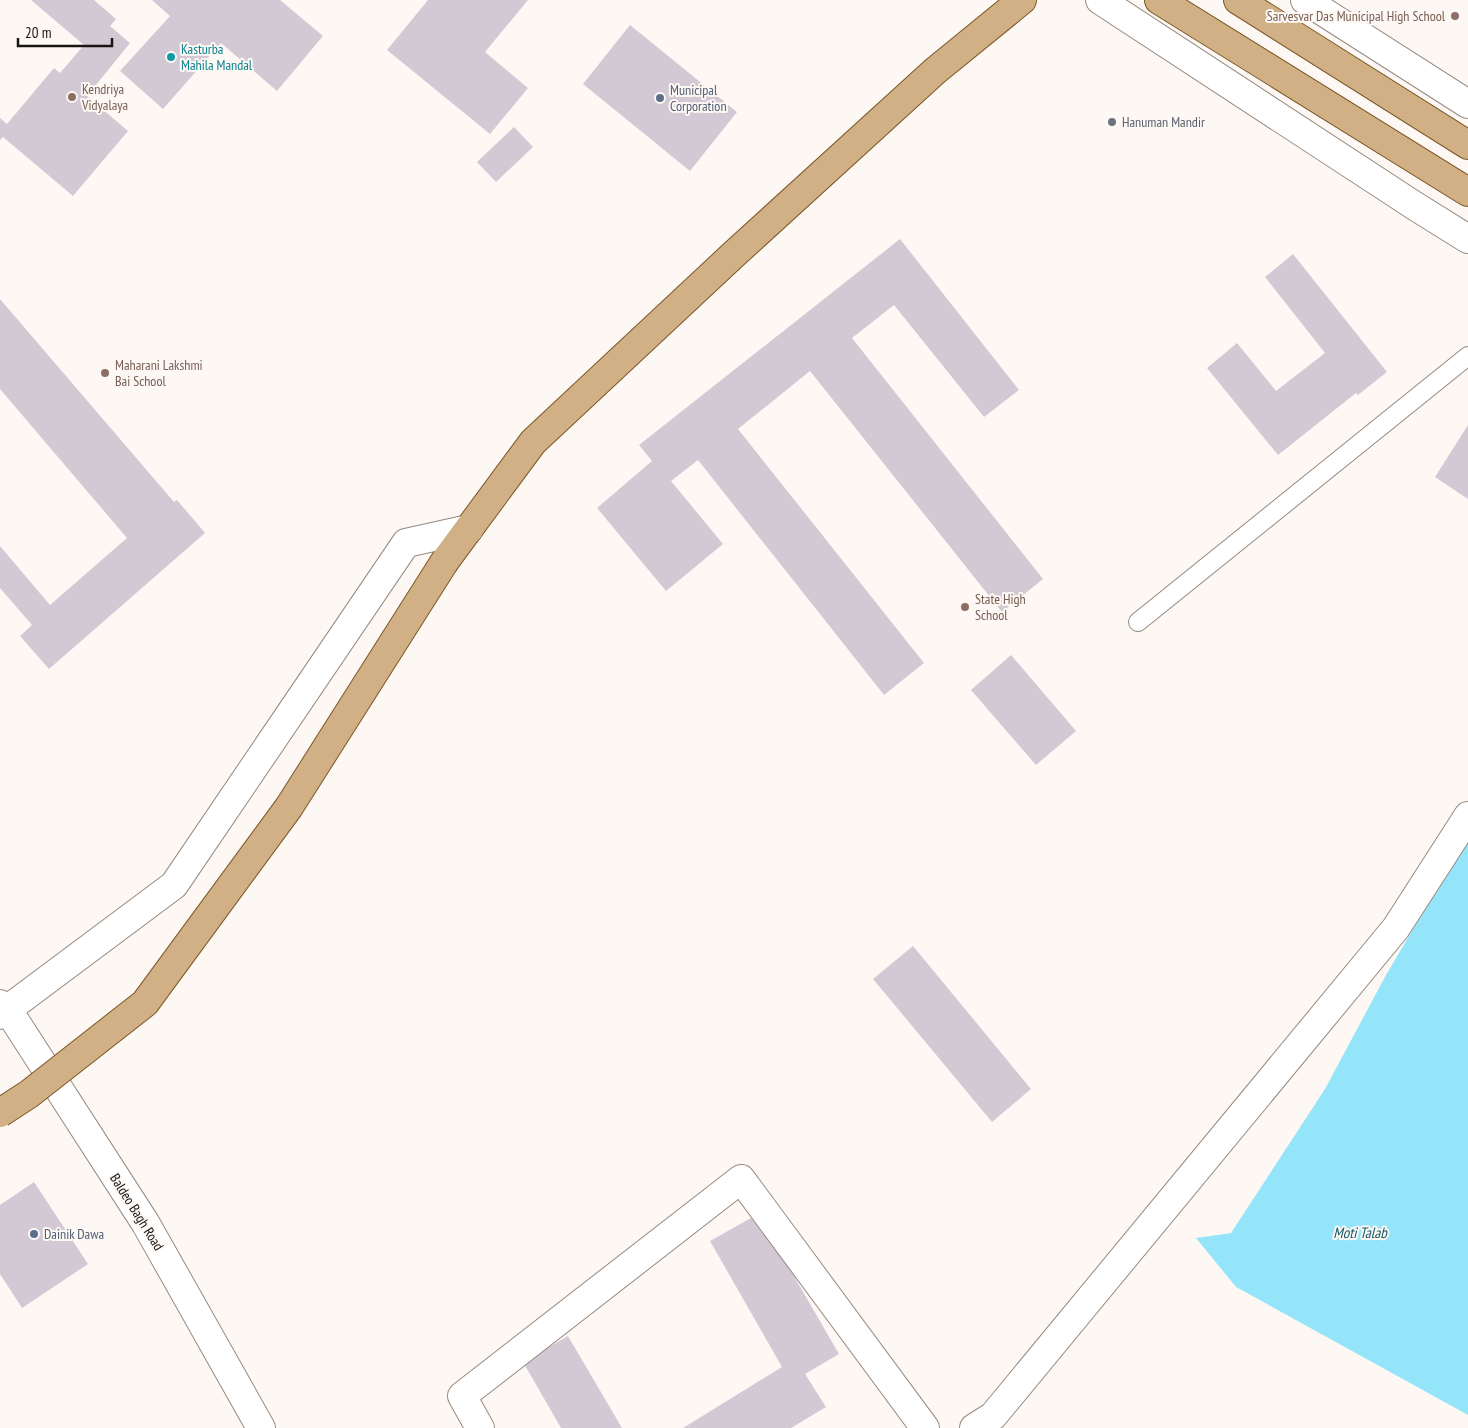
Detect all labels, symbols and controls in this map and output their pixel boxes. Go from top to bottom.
place label: Sarvesvar Das Municipal High School [1267,7,1446,25]
marker: Sarvesvar Das Municipal High School [1449,10,1461,22]
scale bar [18,15,111,47]
text: 20 m [25,23,51,42]
place label: Kasturba Mahila Mandal [181,40,253,74]
marker: Kasturba Mahila Mandal [165,51,177,63]
place label: Kendriya Vidyalaya [81,80,128,114]
place label: Municipal Corporation [670,81,727,115]
marker: Kendriya Vidyalaya [66,91,78,103]
marker: Municipal Corporation [654,92,666,104]
place label: Hanuman Mandir [1122,113,1205,131]
marker: Hanuman Mandir [1106,116,1118,128]
place label: Maharani Lakshmi Bai School [115,356,203,390]
marker: Maharani Lakshmi Bai School [99,367,111,379]
place label: State High School [975,590,1026,624]
marker: State High School [959,601,971,613]
street label: Baldeo Bagh Road [106,1170,168,1254]
water label: Moti Talab [1333,1223,1388,1242]
place label: Dainik Dawa [44,1225,104,1243]
marker: Dainik Dawa [28,1228,40,1240]

